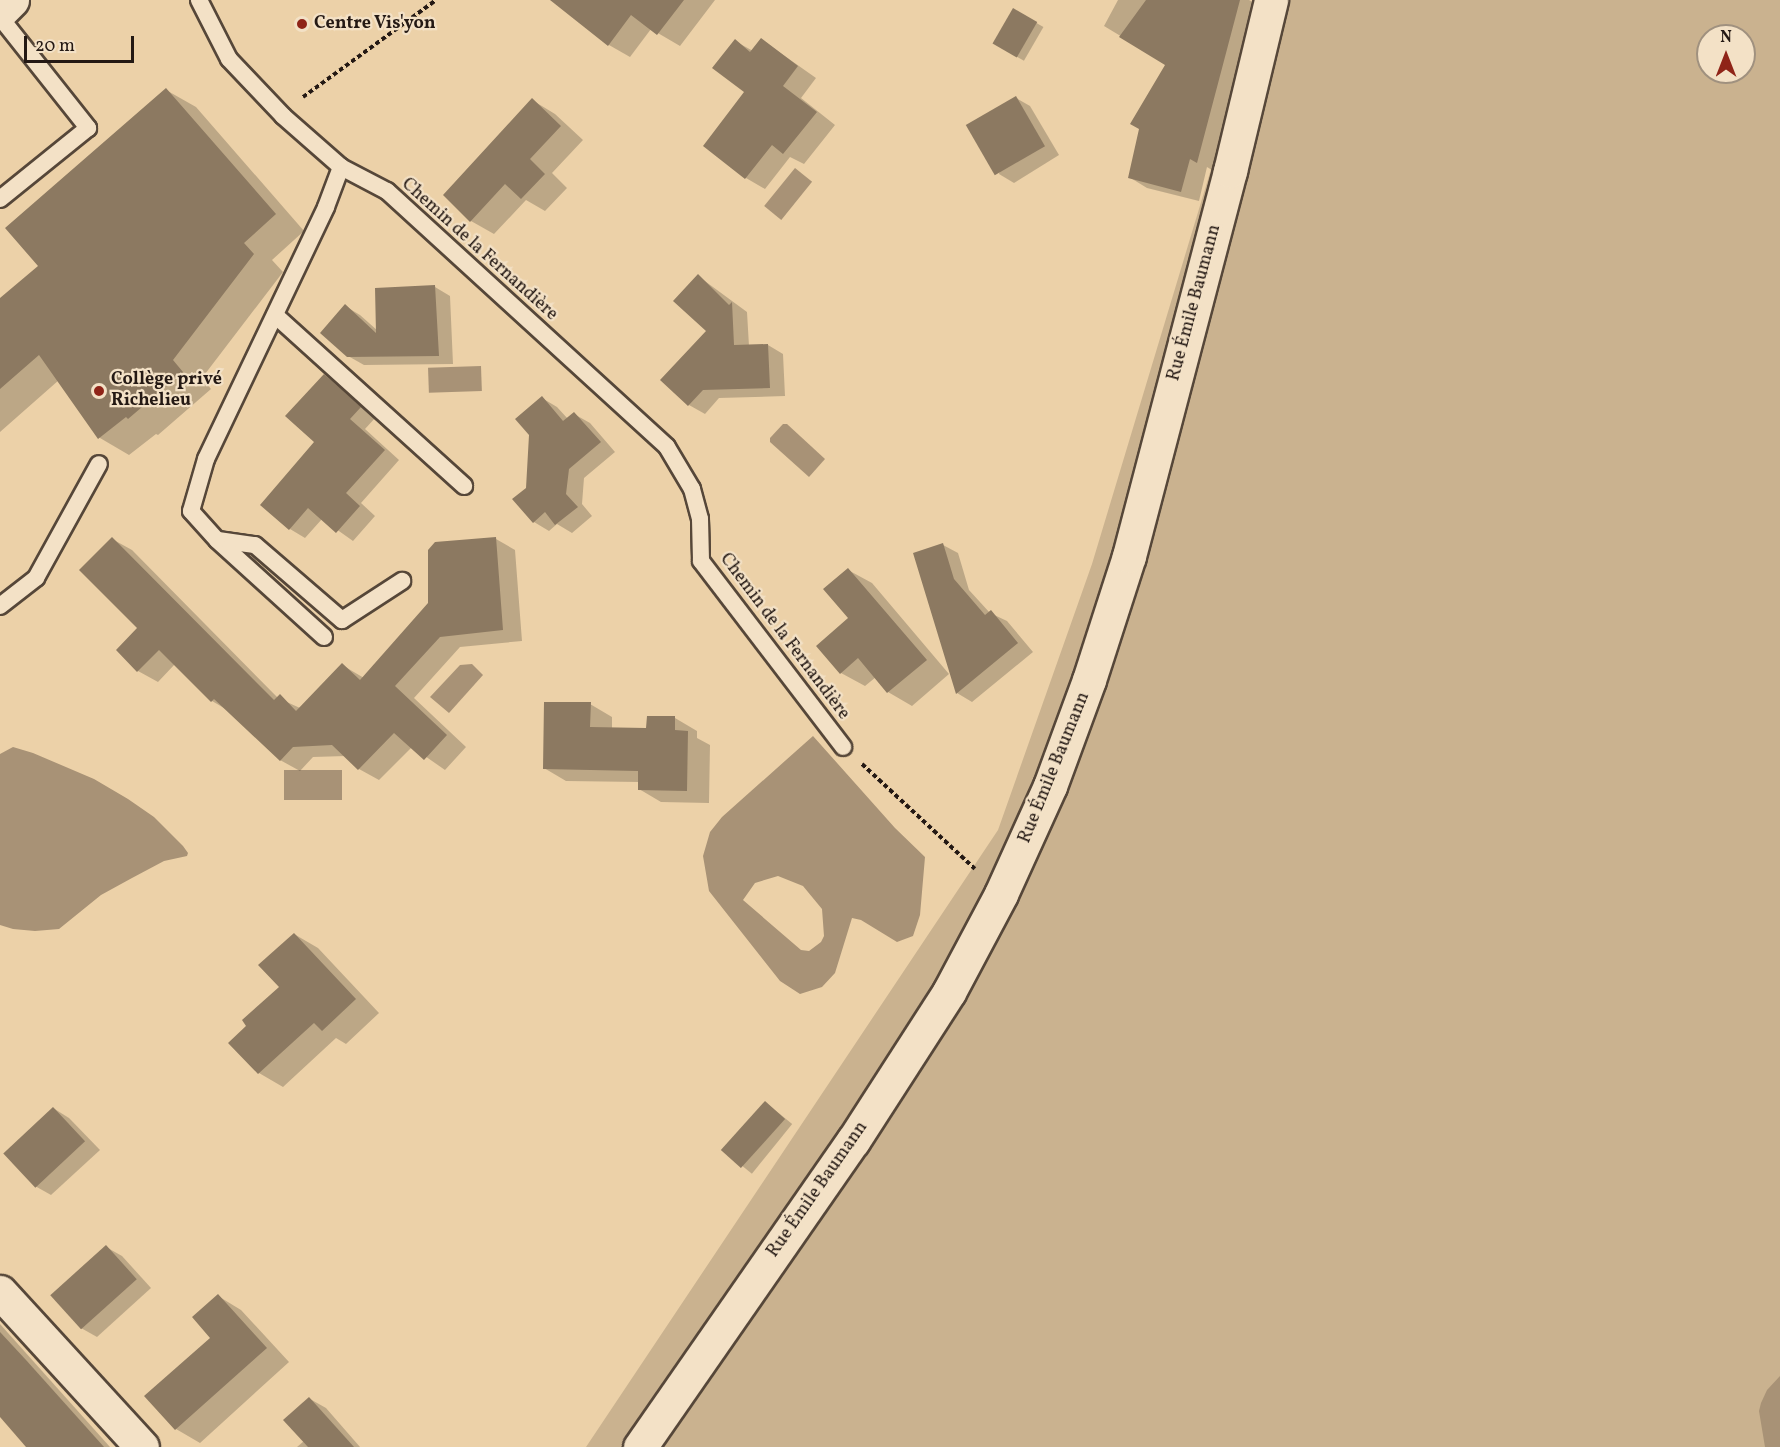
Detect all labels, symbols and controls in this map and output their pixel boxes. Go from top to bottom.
place label: Centre Vis'yon [314,13,436,35]
marker: Centre Vis'yon [295,17,309,31]
scale bar [27,24,136,62]
north arrow [1696,24,1756,84]
text: N [1720,27,1732,49]
text: 20 m [35,34,75,59]
street label: Chemin de la Fernandière [396,174,562,326]
street label: Rue Émile Baumann [1164,222,1226,384]
place label: Collège privé Richelieu [111,370,222,412]
marker: Collège privé Richelieu [92,384,106,398]
street label: Chemin de la Fernandière [714,550,854,724]
street label: Rue Émile Baumann [1015,689,1095,847]
street label: Rue Émile Baumann [763,1118,873,1262]

